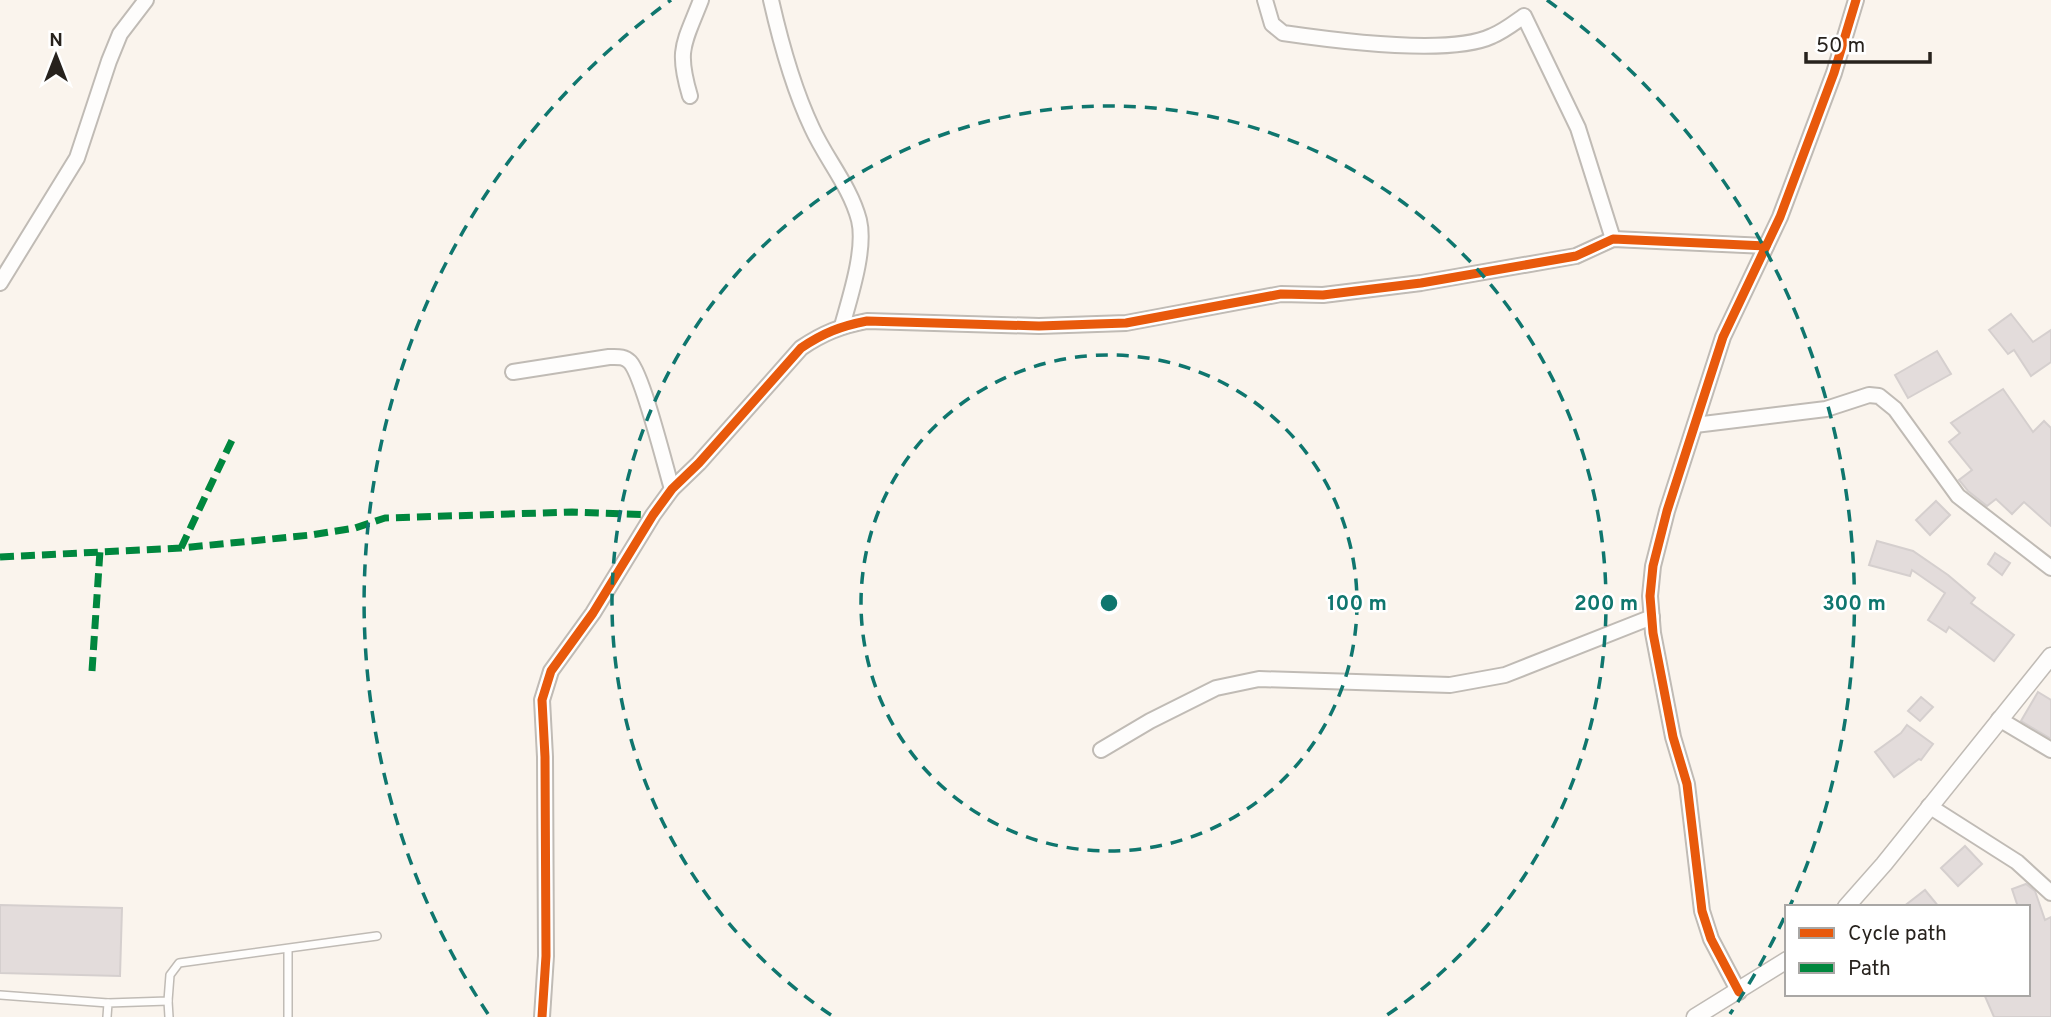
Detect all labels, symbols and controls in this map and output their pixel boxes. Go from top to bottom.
north arrow [21,21,91,91]
scale bar [1806,21,1930,65]
text: N [49,29,63,53]
text: 50 m [1816,33,1865,60]
centre of rings [1097,591,1121,615]
text: 100 m [1327,591,1387,618]
text: 200 m [1574,591,1638,618]
text: 300 m [1822,591,1886,618]
legend [1785,905,2030,996]
text: Cycle path [1848,921,1947,948]
text: Path [1848,956,1891,983]

